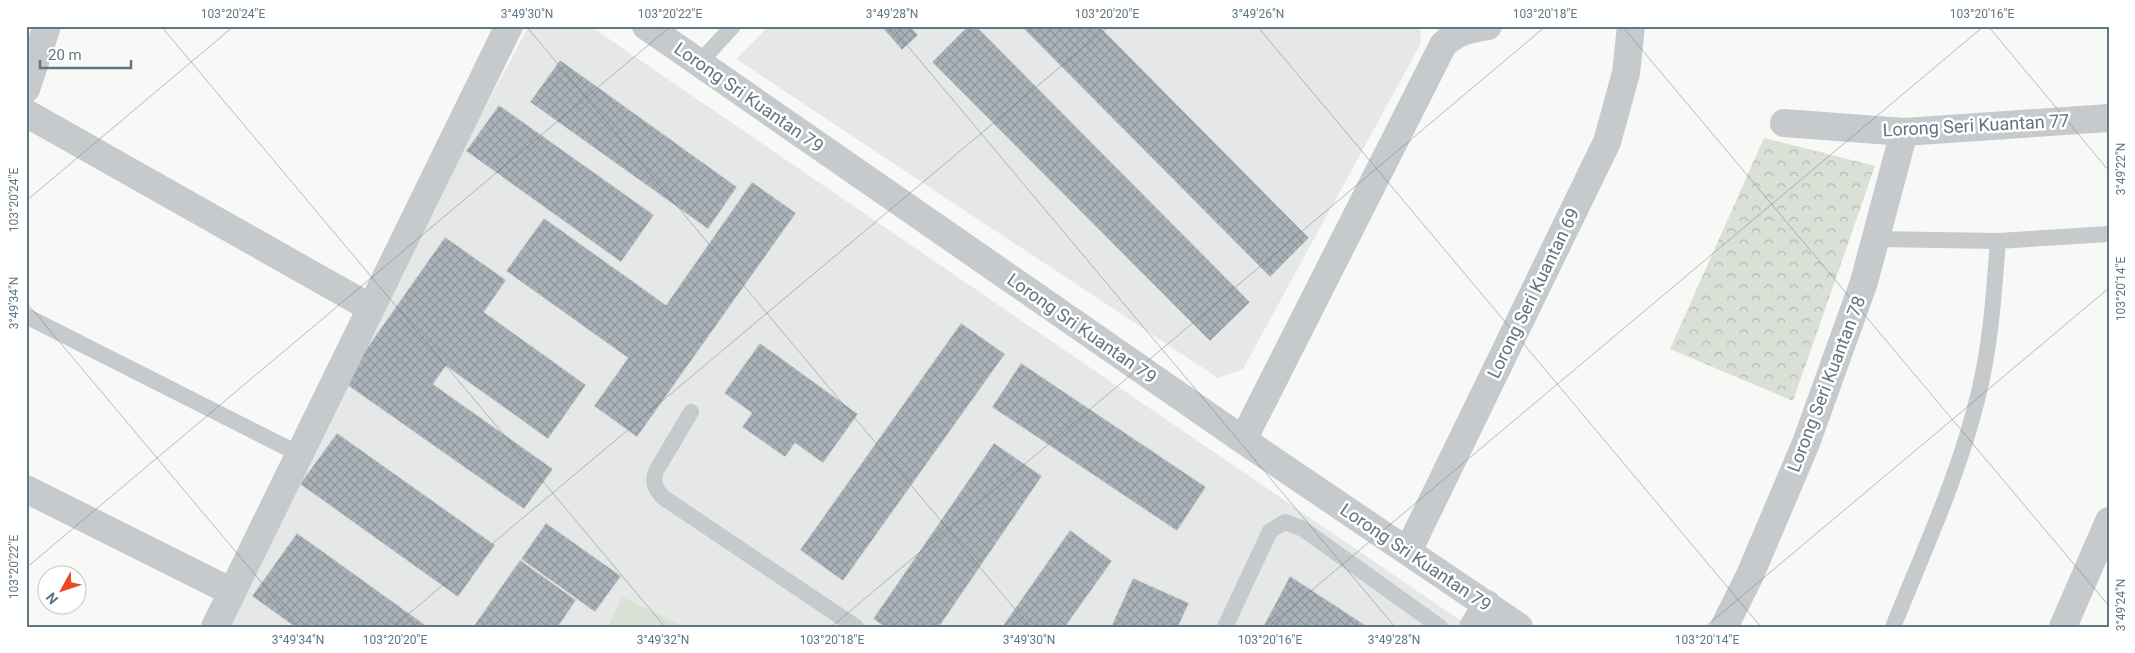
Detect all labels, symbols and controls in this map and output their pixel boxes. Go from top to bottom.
text: 103°20'24"E [201,7,265,21]
text: 3°49'30"N [501,7,553,21]
text: 103°20'22"E [638,7,702,21]
text: 3°49'28"N [866,7,918,21]
text: 103°20'20"E [1075,7,1139,21]
text: 3°49'26"N [1232,7,1284,21]
text: 103°20'18"E [1513,7,1577,21]
text: 103°20'16"E [1950,7,2014,21]
scale bar [40,38,131,70]
street label: Lorong Sri Kuantan 79 [670,38,828,156]
text: 20 m [48,46,82,64]
street label: Lorong Seri Kuantan 77 [1882,110,2070,140]
text: 3°49'22"N [2114,143,2128,195]
text: 103°20'24"E [7,168,21,232]
street label: Lorong Seri Kuantan 69 [1483,204,1583,382]
text: 103°20'14"E [2114,257,2128,321]
street label: Lorong Sri Kuantan 79 [1003,269,1161,387]
text: 3°49'34"N [7,277,21,329]
street label: Lorong Seri Kuantan 78 [1783,293,1869,475]
street label: Lorong Sri Kuantan 79 [1337,499,1495,615]
text: 103°20'22"E [7,535,21,599]
north arrow [38,566,88,616]
text: 3°49'24"N [2114,579,2128,631]
text: N [43,589,61,607]
text: 3°49'34"N [272,633,324,647]
text: 103°20'20"E [363,633,427,647]
text: 3°49'32"N [637,633,689,647]
text: 103°20'18"E [800,633,864,647]
text: 3°49'30"N [1003,633,1055,647]
text: 103°20'16"E [1238,633,1302,647]
text: 3°49'28"N [1368,633,1420,647]
text: 103°20'14"E [1675,633,1739,647]

